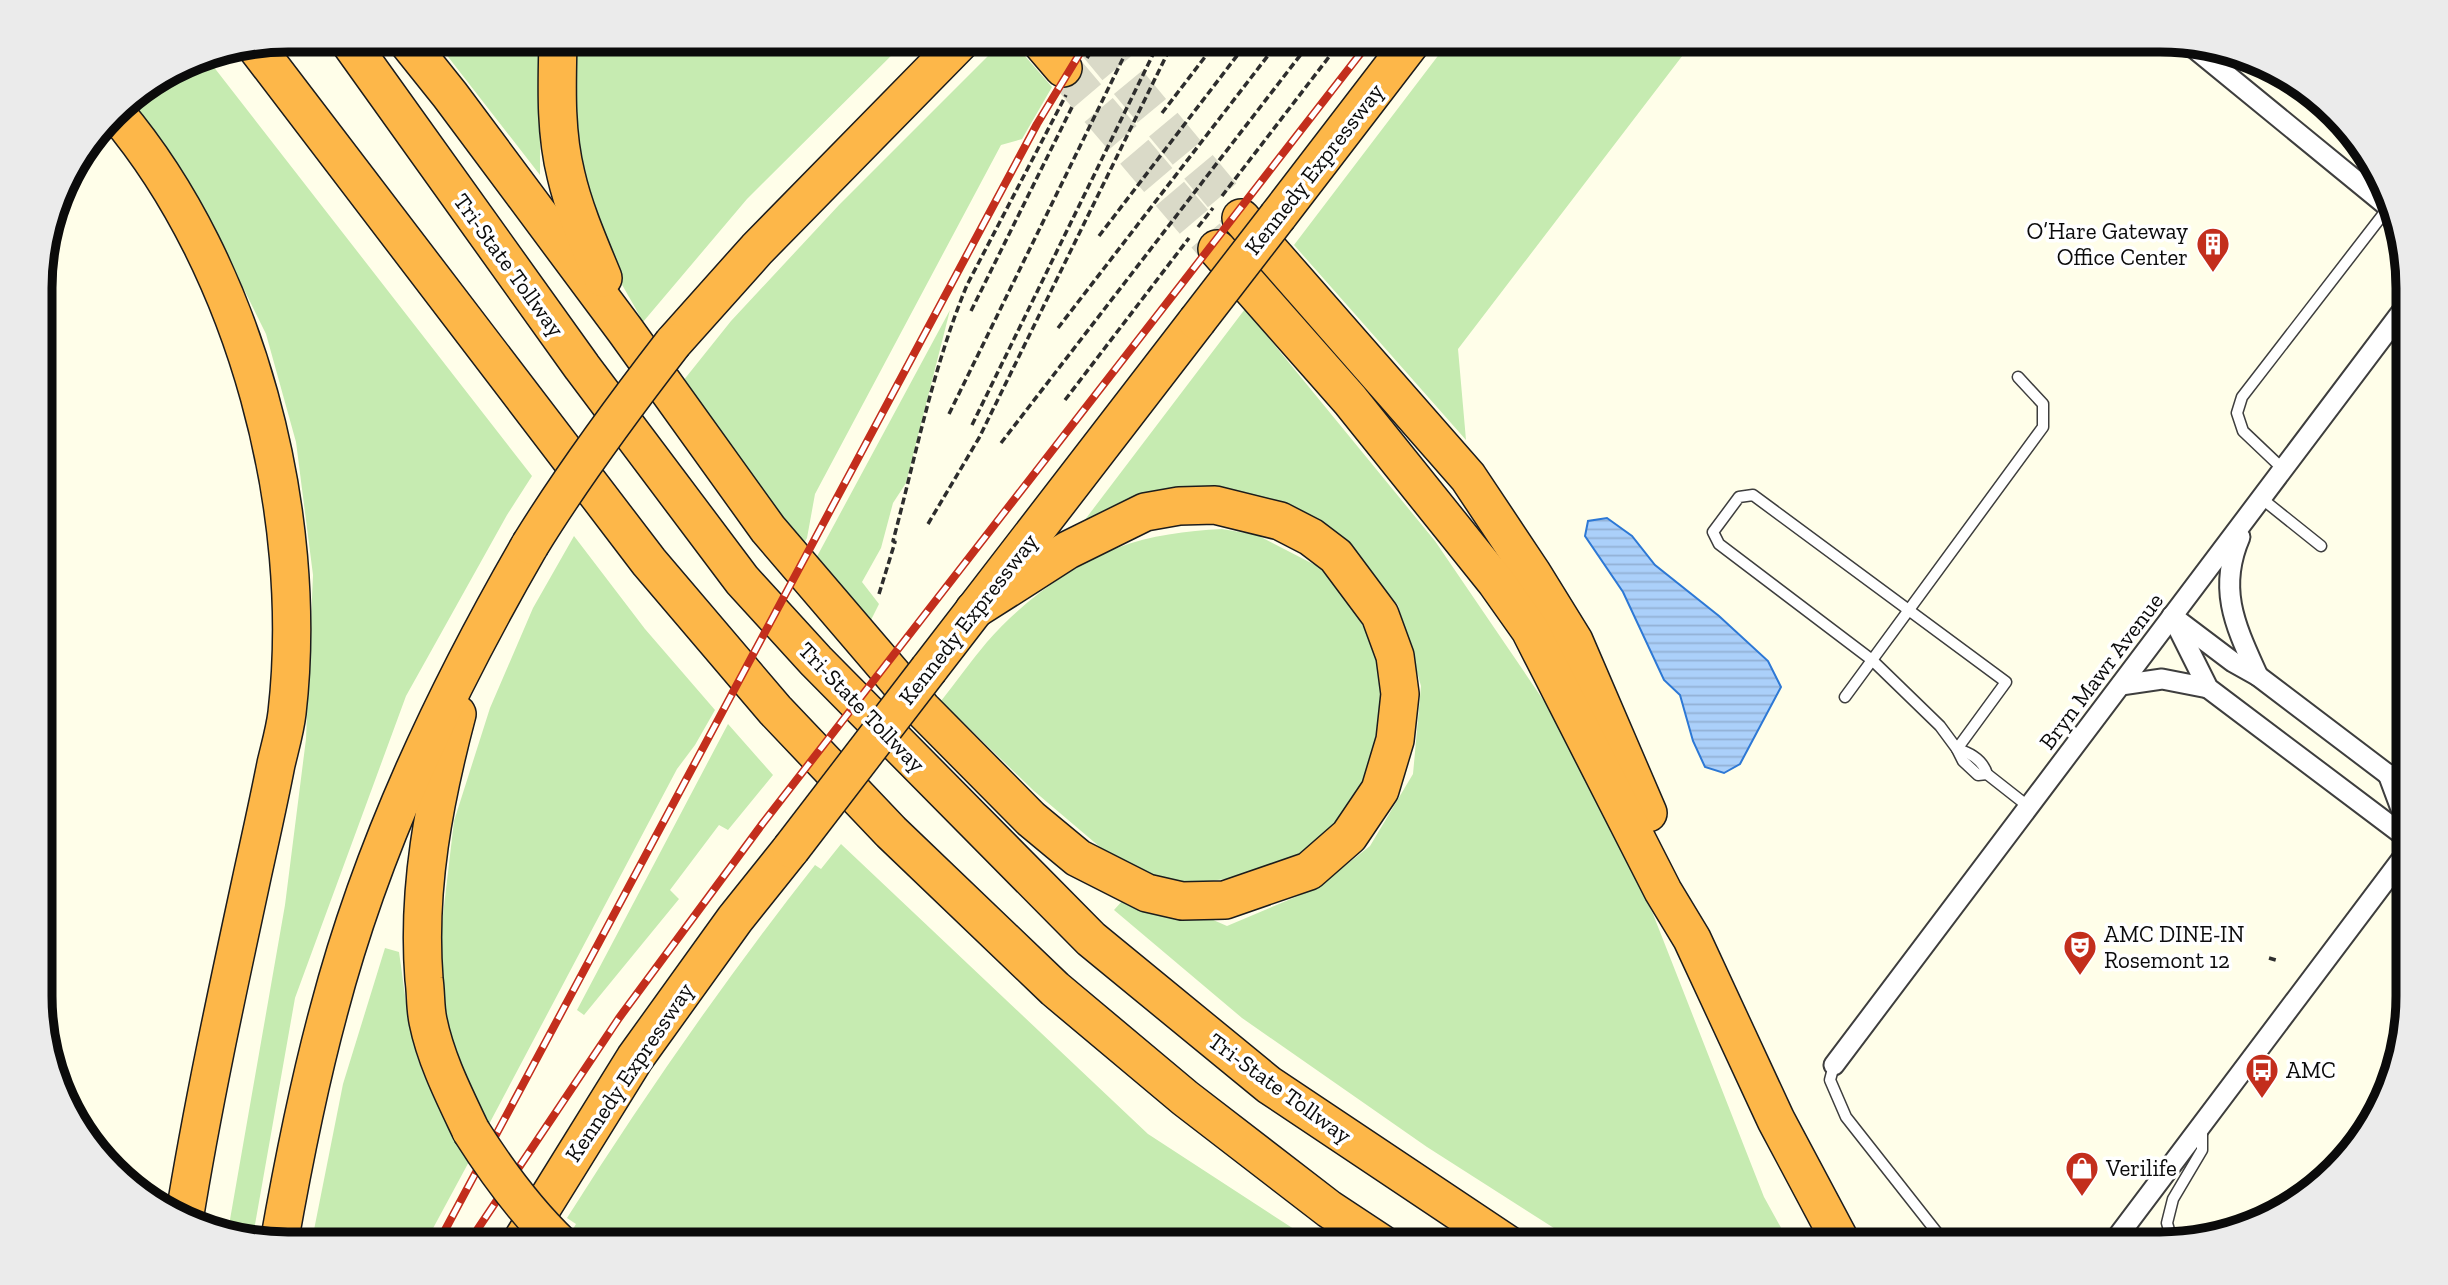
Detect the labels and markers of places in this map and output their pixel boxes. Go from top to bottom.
place label: O’Hare Gateway Office Center [2027,217,2188,271]
building icon: O’Hare Gateway Office Center [2194,225,2232,274]
place label: AMC DINE-IN Rosemont 12 [2104,920,2244,974]
theatre icon: AMC DINE-IN Rosemont 12 [2061,928,2099,977]
bus stop icon: AMC [2243,1051,2281,1100]
place label: AMC [2286,1056,2336,1084]
shop icon: Verilife [2063,1149,2101,1198]
place label: Verilife [2105,1154,2177,1182]

